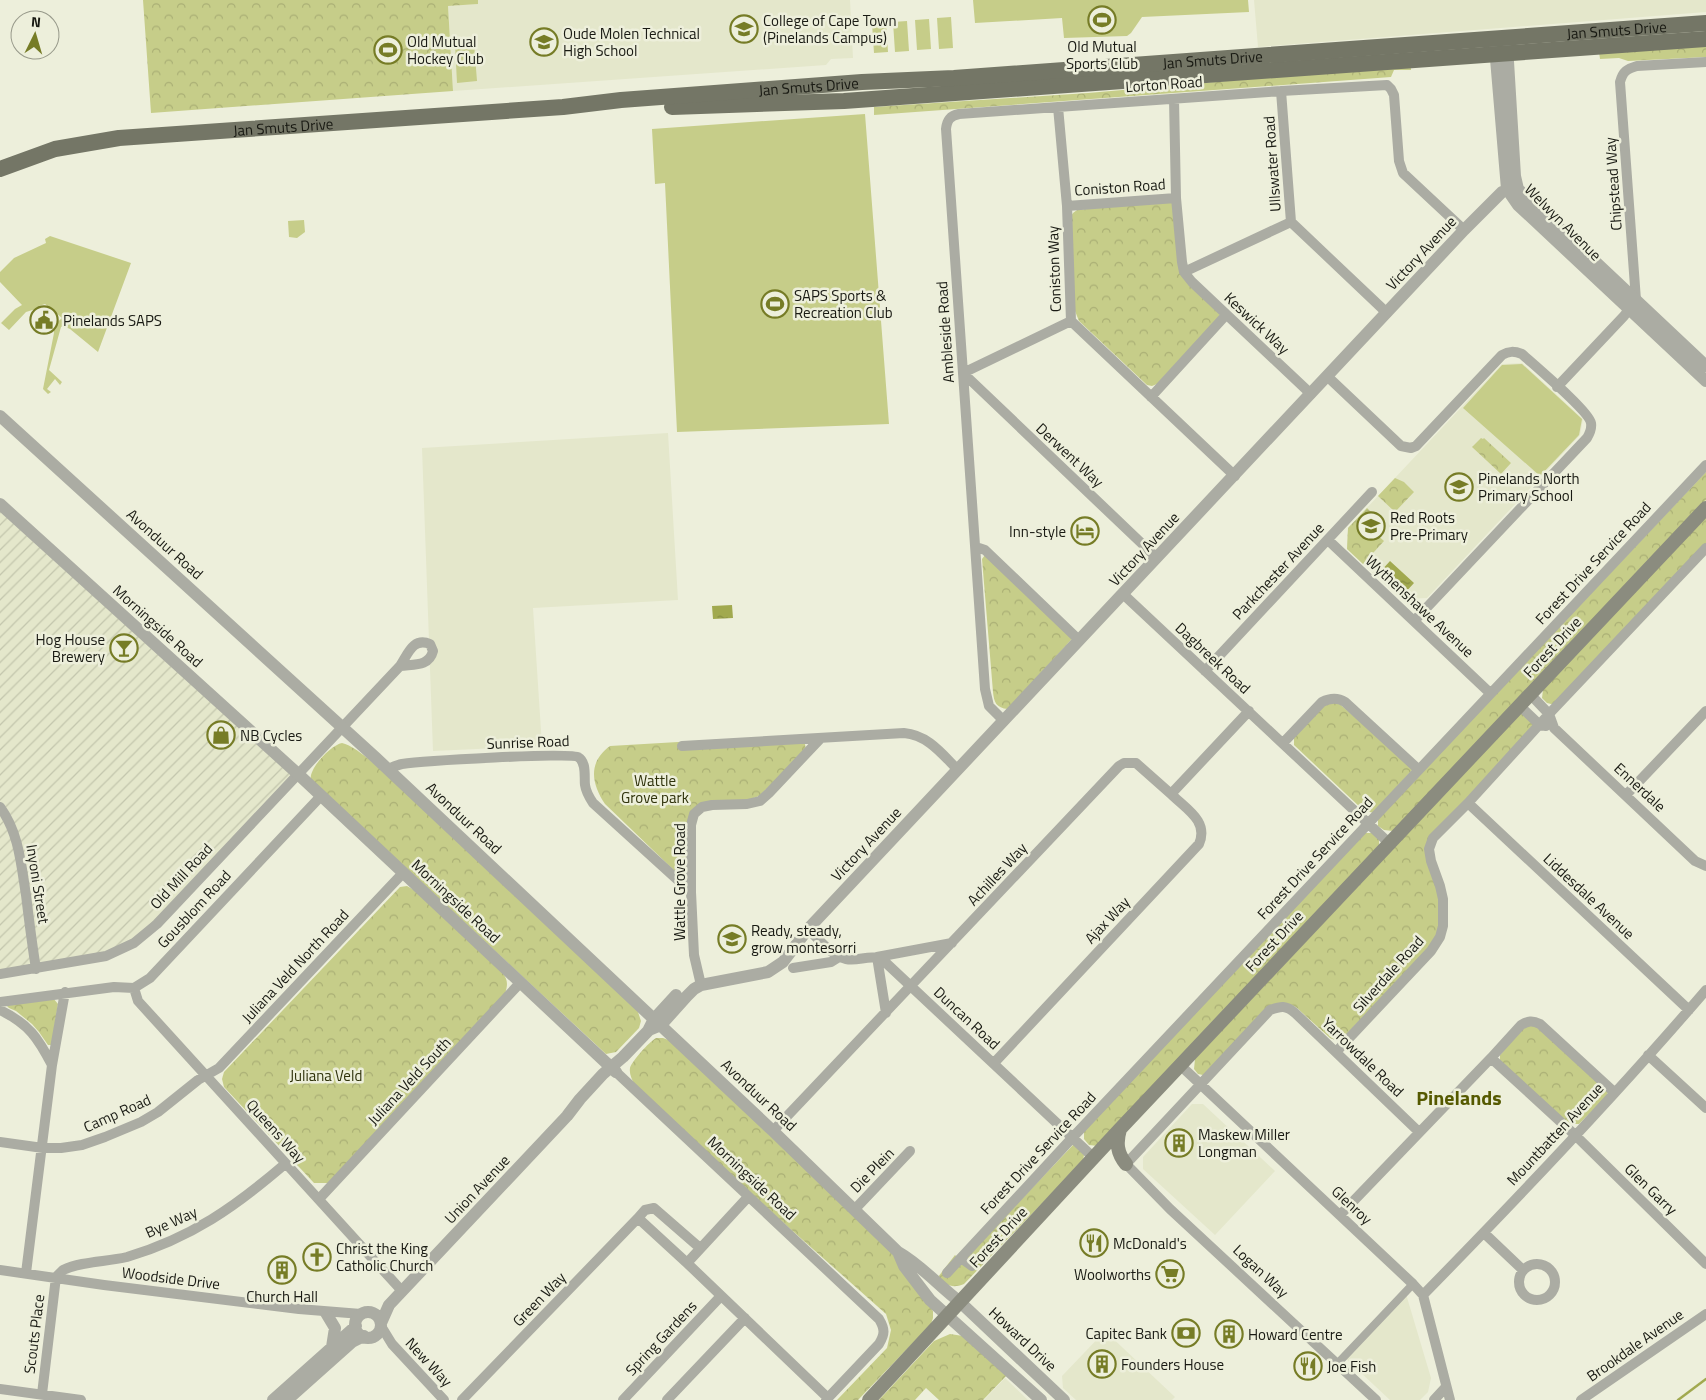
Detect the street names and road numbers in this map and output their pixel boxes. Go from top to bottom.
street label: Jan Smuts Drive [1566,14,1667,45]
street label: Jan Smuts Drive [1162,44,1263,74]
street label: Lorton Road [1125,70,1203,98]
street label: Jan Smuts Drive [758,71,859,101]
street label: Jan Smuts Drive [232,112,334,142]
street label: Ullswater Road [1257,115,1287,213]
street label: Chipstead Way [1598,136,1628,232]
street label: Coniston Road [1074,172,1166,202]
street label: Welwyn Avenue [1519,178,1607,266]
street label: Victory Avenue [1380,211,1462,295]
street label: Coniston Way [1041,225,1067,313]
street label: Ambleside Road [930,280,960,384]
street label: Keswick Way [1219,287,1295,359]
street label: Derwent Way [1031,417,1109,493]
street label: Forest Drive Service Road [1530,496,1656,630]
street label: Avonduur Road [121,503,209,585]
street label: Victory Avenue [1103,507,1185,591]
street label: Parkchester Avenue [1227,517,1329,625]
street label: Wythenshawe Avenue [1361,549,1479,663]
street label: Morningside Road [108,579,208,673]
street label: Forest Drive [1517,611,1587,683]
street label: Dagbreek Road [1170,617,1256,699]
street label: Sunrise Road [486,729,570,755]
street label: Ennerdale [1609,757,1671,817]
street label: Avonduur Road [421,777,507,859]
street label: Forest Drive Service Road [1252,791,1378,925]
street label: Victory Avenue [825,802,907,886]
street label: Wattle Grove Road [668,823,691,941]
street label: Achilles Way [962,837,1032,911]
street label: Old Mill Road [144,838,218,914]
street label: Inyoni Street [20,843,56,926]
street label: Liddesdale Avenue [1538,847,1640,945]
street label: Morningside Road [406,854,506,948]
street label: Gousblom Road [152,865,236,953]
street label: Ajax Way [1079,891,1135,949]
street label: Juliana Veld North Road [236,904,354,1028]
street label: Forest Drive [1239,905,1309,977]
street label: Silverdale Road [1347,930,1429,1018]
street label: Duncan Road [929,981,1005,1055]
street label: Yarrowdale Road [1317,1012,1409,1102]
street label: Juliana Veld South [362,1032,456,1130]
street label: Avonduur Road [716,1054,802,1136]
street label: Mountbatten Avenue [1501,1077,1609,1191]
street label: Forest Drive Service Road [975,1086,1101,1220]
street label: Camp Road [79,1088,155,1138]
street label: Queens Way [241,1094,311,1168]
street label: Morningside Road [702,1131,802,1225]
street label: Die Plein [845,1142,899,1198]
street label: Union Avenue [439,1149,515,1229]
street label: Glen Garry [1619,1158,1683,1220]
street label: Glenroy [1326,1180,1378,1230]
street label: Bye Way [141,1200,201,1244]
street label: Forest Drive [963,1201,1033,1273]
street label: Logan Way [1228,1239,1294,1303]
street label: Woodside Drive [121,1261,221,1295]
street label: Green Way [507,1266,571,1332]
street label: Scouts Place [18,1293,50,1375]
street label: Spring Gardens [620,1295,702,1381]
street label: Howard Drive [984,1301,1062,1377]
street label: Brookdale Avenue [1582,1303,1688,1387]
street label: New Way [400,1332,458,1392]

